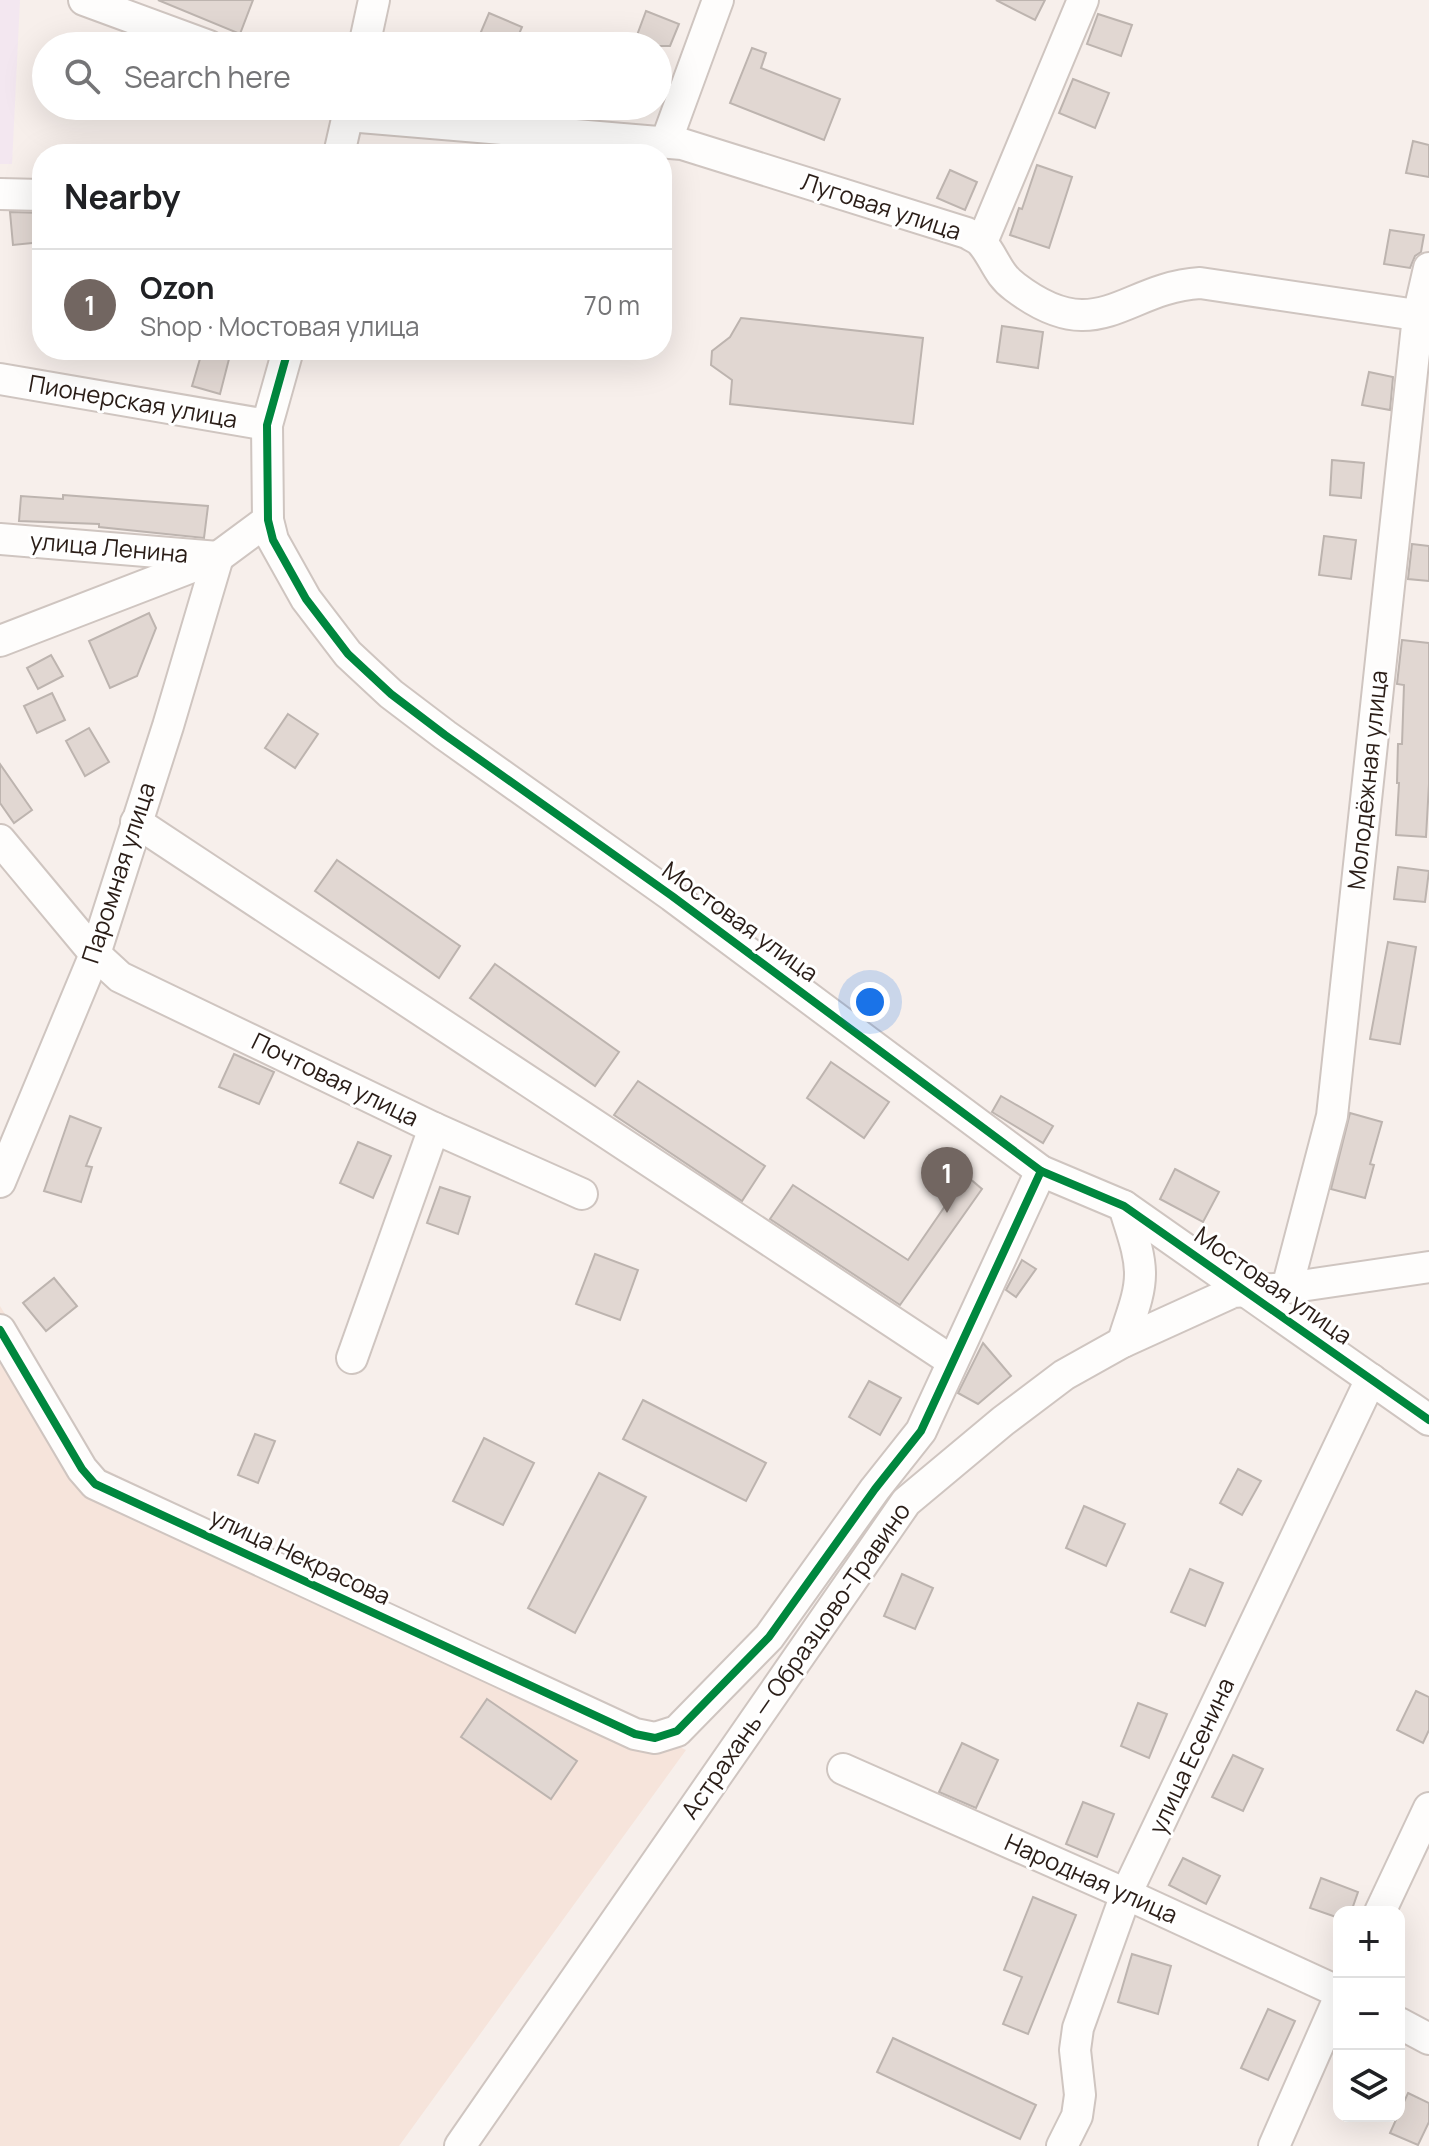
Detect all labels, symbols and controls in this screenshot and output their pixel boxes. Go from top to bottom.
search box [32,32,672,120]
icon: search [60,54,104,98]
text: Search here [124,56,291,97]
street label: Луговая улица [797,164,966,247]
text: Nearby [64,173,180,219]
text: Ozon [140,267,215,308]
text: 1 [84,287,96,323]
text: 70 m [584,287,640,323]
text: Shop · Мостовая улица [140,308,419,344]
street label: Пионерская улица [26,366,240,435]
street label: улица Ленина [29,523,190,570]
street label: Молодёжная улица [1339,669,1394,891]
street label: Паромная улица [73,778,162,967]
street label: Мостовая улица [656,853,826,989]
your location [850,982,890,1022]
street label: Почтовая улица [247,1024,425,1133]
pin: 1 [921,1147,973,1213]
street label: Мостовая улица [1188,1218,1359,1351]
street label: Астрахань — Образцово-Травино [672,1495,917,1825]
street label: улица Некрасова [205,1499,396,1612]
street label: улица Есенина [1140,1672,1241,1839]
street label: Народная улица [1000,1825,1183,1931]
map controls [1333,1906,1405,2122]
button: + [1333,1906,1405,1978]
button: − [1333,1978,1405,2050]
button: layers [1333,2050,1405,2122]

